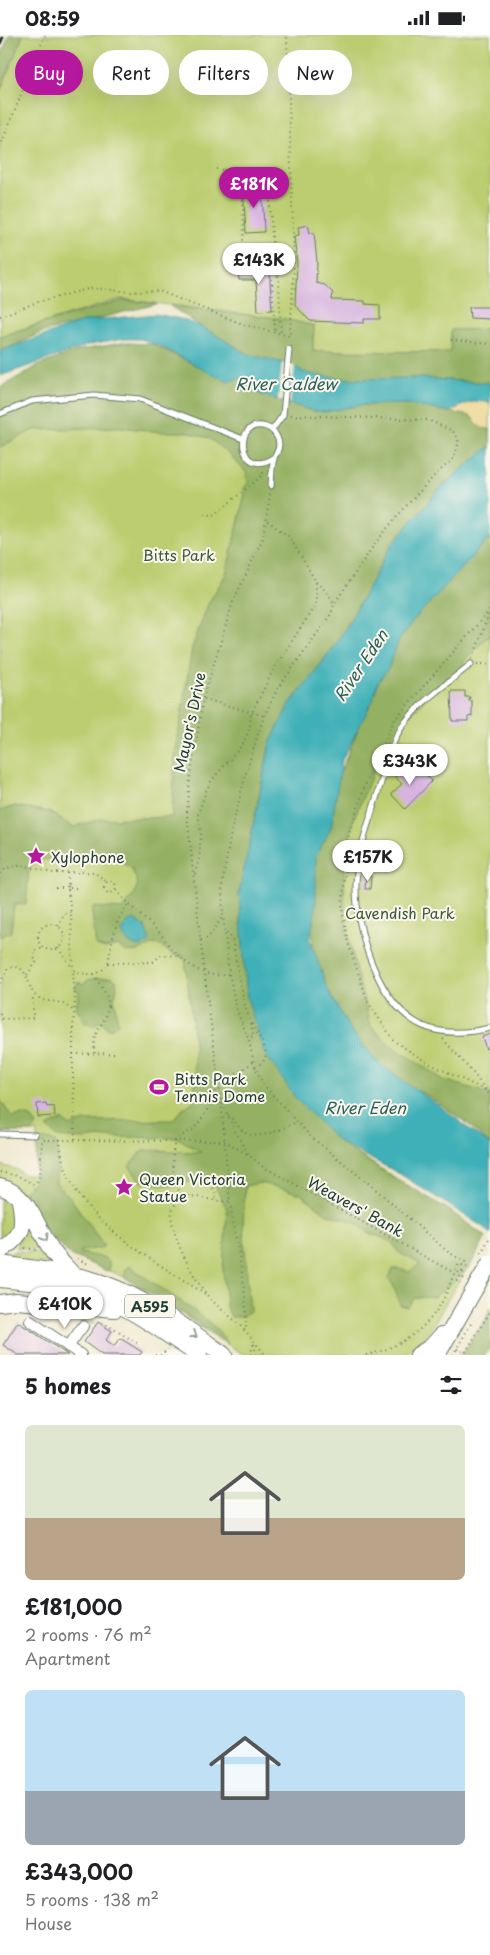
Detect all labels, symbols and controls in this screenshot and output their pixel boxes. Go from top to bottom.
text: 08:59 [25,4,80,32]
chip: Buy [15,50,83,95]
chip: Rent [93,50,169,95]
chip: Filters [179,50,268,95]
chip: New [278,50,352,95]
pin: £181K [219,167,289,209]
text: £181K [230,171,278,195]
pin: £143K [224,243,294,285]
text: £143K [233,247,285,271]
water label: River Caldew [235,371,339,395]
park label: Bitts Park [143,543,215,566]
water label: River Eden [327,623,394,706]
street label: Mayor's Drive [167,670,211,774]
pin: £343K [375,743,445,786]
text: £343K [383,748,437,772]
pin: £157K [333,839,403,882]
text: £157K [343,844,393,868]
place icon: Xylophone [25,845,47,867]
place label: Xylophone [51,845,125,868]
park label: Cavendish Park [345,901,455,924]
place label: Bitts Park Tennis Dome [174,1067,265,1107]
sports icon: Bitts Park Tennis Dome [148,1076,170,1098]
water label: River Eden [324,1095,407,1119]
place label: Queen Victoria Statue [139,1167,246,1207]
street label: Weavers' Bank [304,1170,408,1242]
place icon: Queen Victoria Statue [113,1176,135,1198]
one-way arrow [38,1233,48,1242]
pin: £410K [30,1287,100,1329]
text: £410K [38,1291,92,1315]
road number: A595 [125,1295,175,1317]
one-way arrow [188,1329,198,1338]
text: 5 homes [25,1369,111,1401]
icon: filters [437,1371,465,1399]
icon: home [200,1458,290,1548]
text: £181,000 [25,1590,122,1622]
text: 2 rooms · 76 m² [25,1622,152,1646]
text: Apartment [25,1646,110,1670]
icon: home [200,1723,290,1813]
text: £343,000 [25,1855,133,1887]
text: 5 rooms · 138 m² [25,1887,159,1911]
text: House [25,1911,72,1935]

